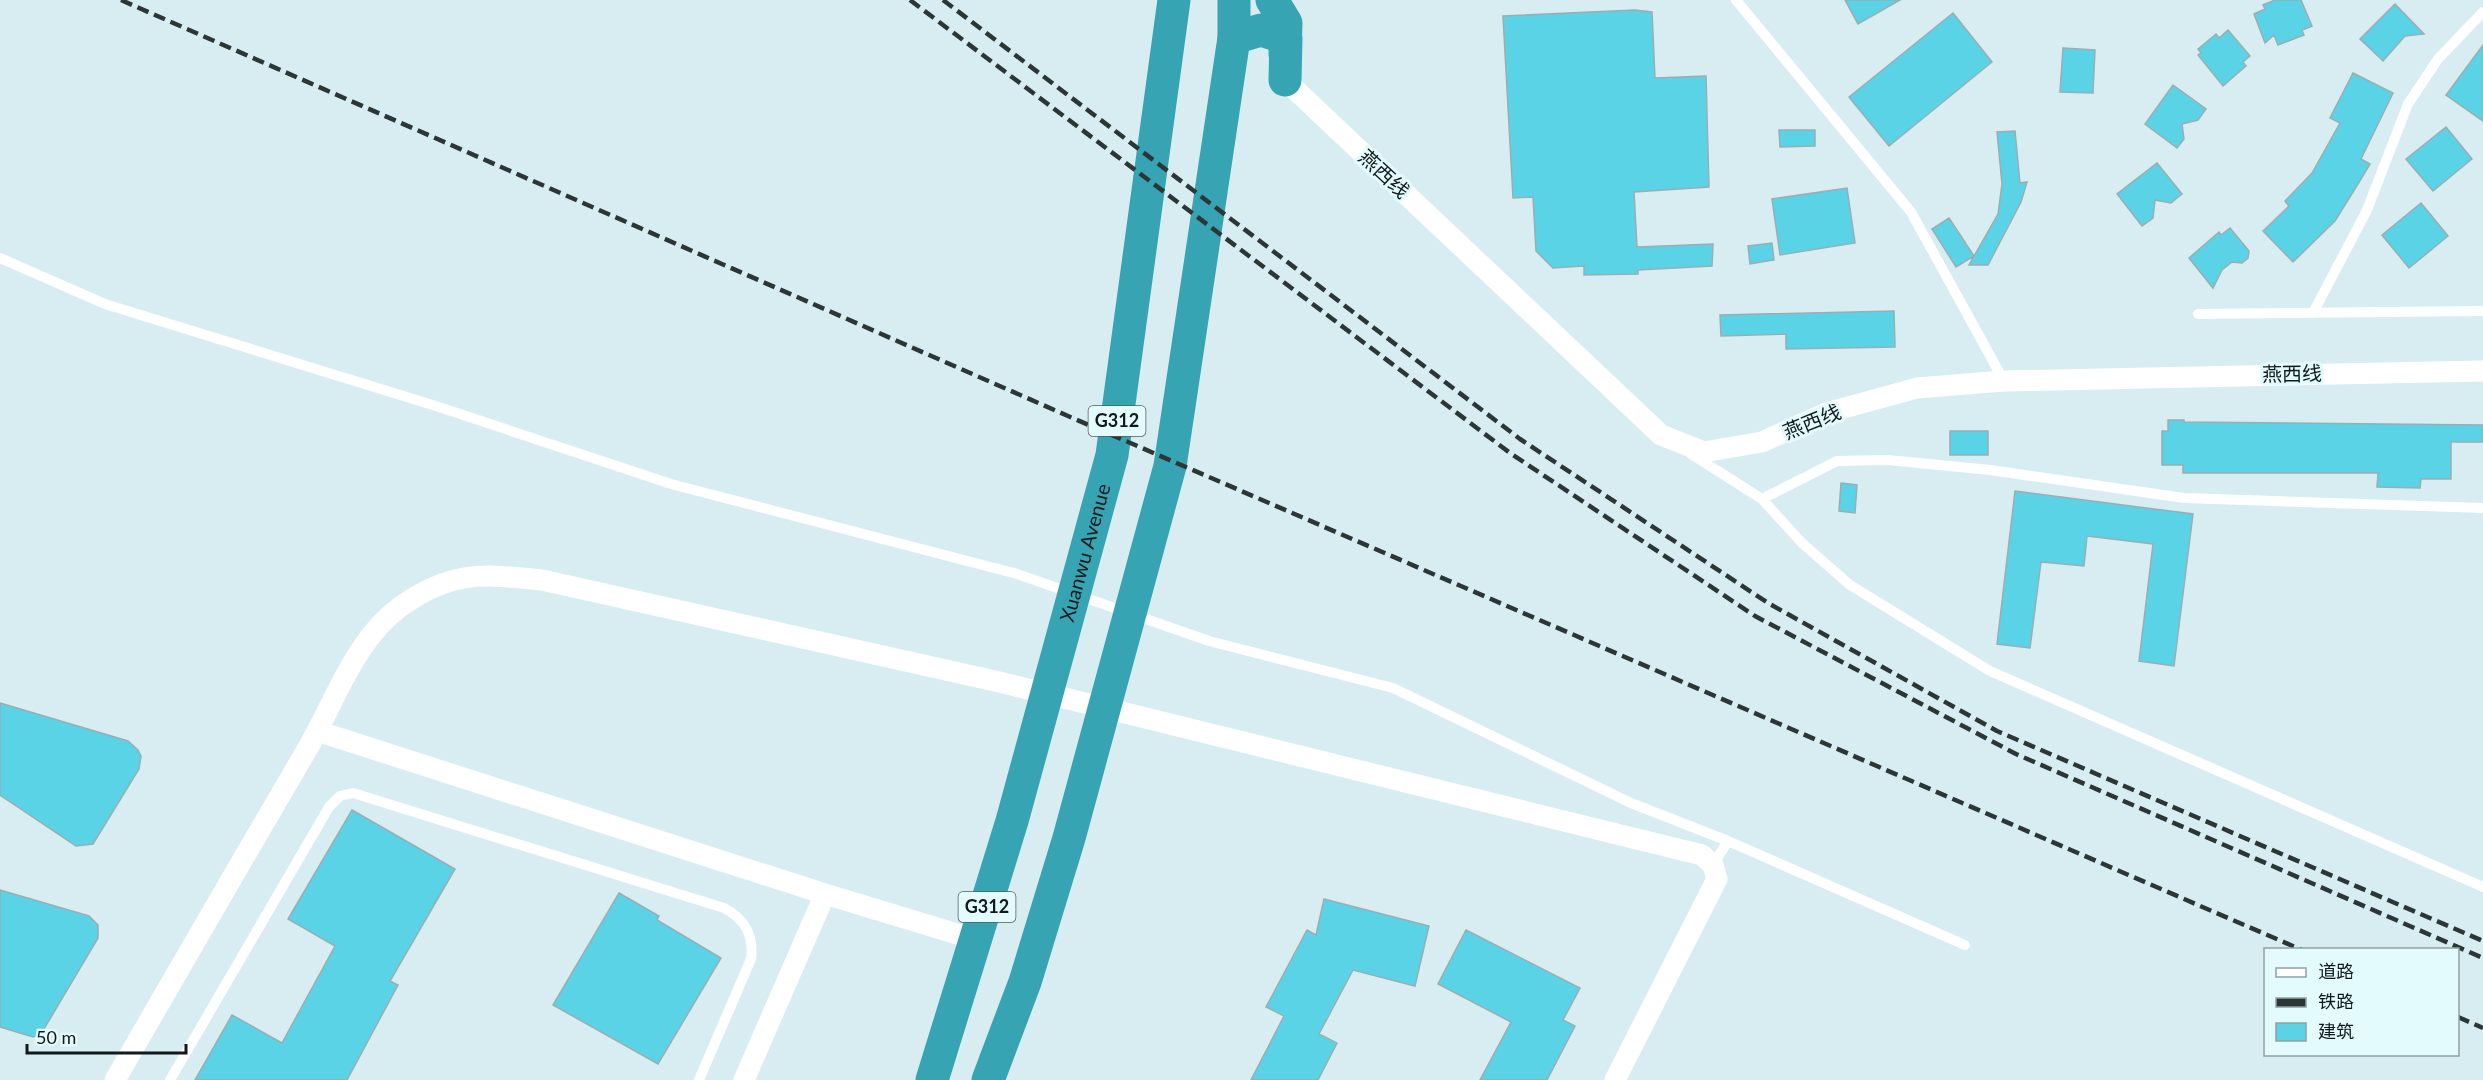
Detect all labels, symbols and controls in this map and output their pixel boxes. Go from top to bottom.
street label: 燕西线 [1355,144,1415,203]
street label: 燕西线 [2262,360,2322,386]
street label: 燕西线 [1779,399,1844,443]
road number: G312 [1088,406,1146,436]
street label: Xuanwu Avenue [1054,481,1115,624]
road number: G312 [958,892,1016,922]
legend [2264,948,2459,1056]
text: 道路 [2318,960,2354,982]
text: 铁路 [2318,990,2354,1012]
scale bar [27,1017,186,1055]
text: 建筑 [2318,1020,2354,1042]
text: 50 m [36,1026,76,1048]

